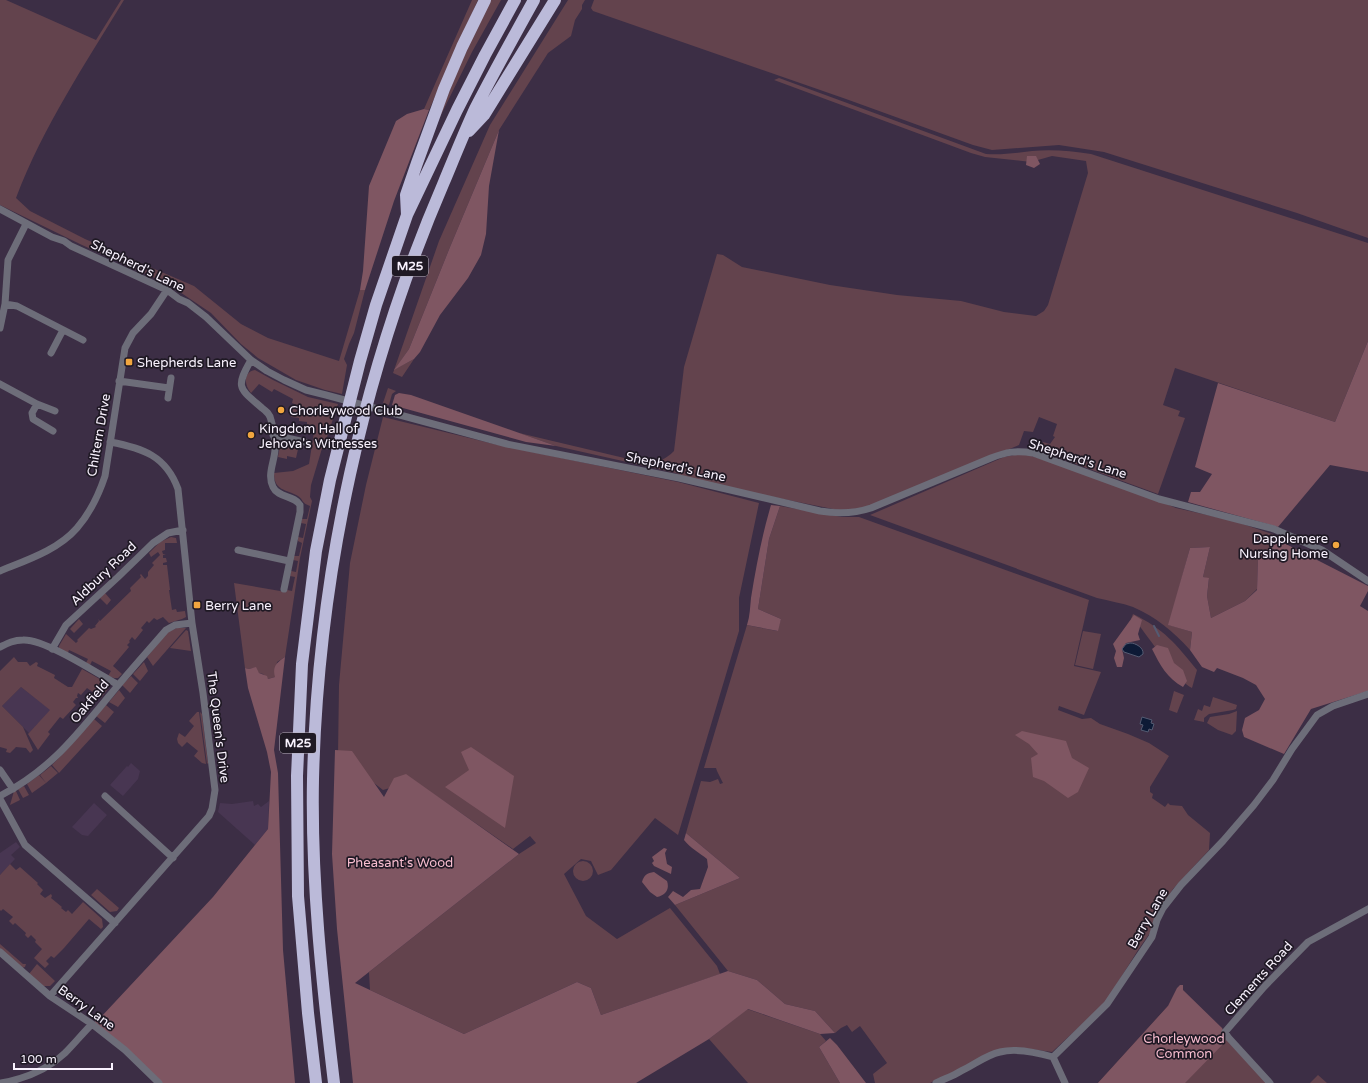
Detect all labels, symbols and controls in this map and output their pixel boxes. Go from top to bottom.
street label: Shepherd's Lane [88,236,187,295]
road number: M25 [392,256,428,276]
place label: Shepherds Lane [137,355,236,371]
marker: Shepherds Lane [124,357,134,367]
street label: Chiltern Drive [84,392,114,478]
place label: Chorleywood Club [289,403,402,419]
marker: Chorleywood Club [276,405,286,415]
place label: Kingdom Hall of Jehova's Witnesses [259,421,377,452]
marker: Kingdom Hall of Jehova's Witnesses [246,430,256,440]
street label: Shepherd's Lane [1027,436,1129,482]
street label: Shepherd's Lane [624,449,727,485]
place label: Dapplemere Nursing Home [1239,531,1328,562]
street label: Aldbury Road [67,538,140,609]
marker: Dapplemere Nursing Home [1331,540,1341,550]
place label: Berry Lane [205,598,272,614]
marker: Berry Lane [192,600,202,610]
street label: The Queen's Drive [203,671,233,784]
street label: Oakfield [67,677,113,727]
road number: M25 [280,733,316,753]
park label: Pheasant's Wood [347,855,453,871]
street label: Berry Lane [1124,886,1171,951]
street label: Clements Road [1221,938,1296,1019]
street label: Berry Lane [55,982,118,1034]
park label: Chorleywood Common [1143,1031,1225,1062]
scale bar [14,1045,112,1071]
text: 100 m [20,1052,57,1066]

